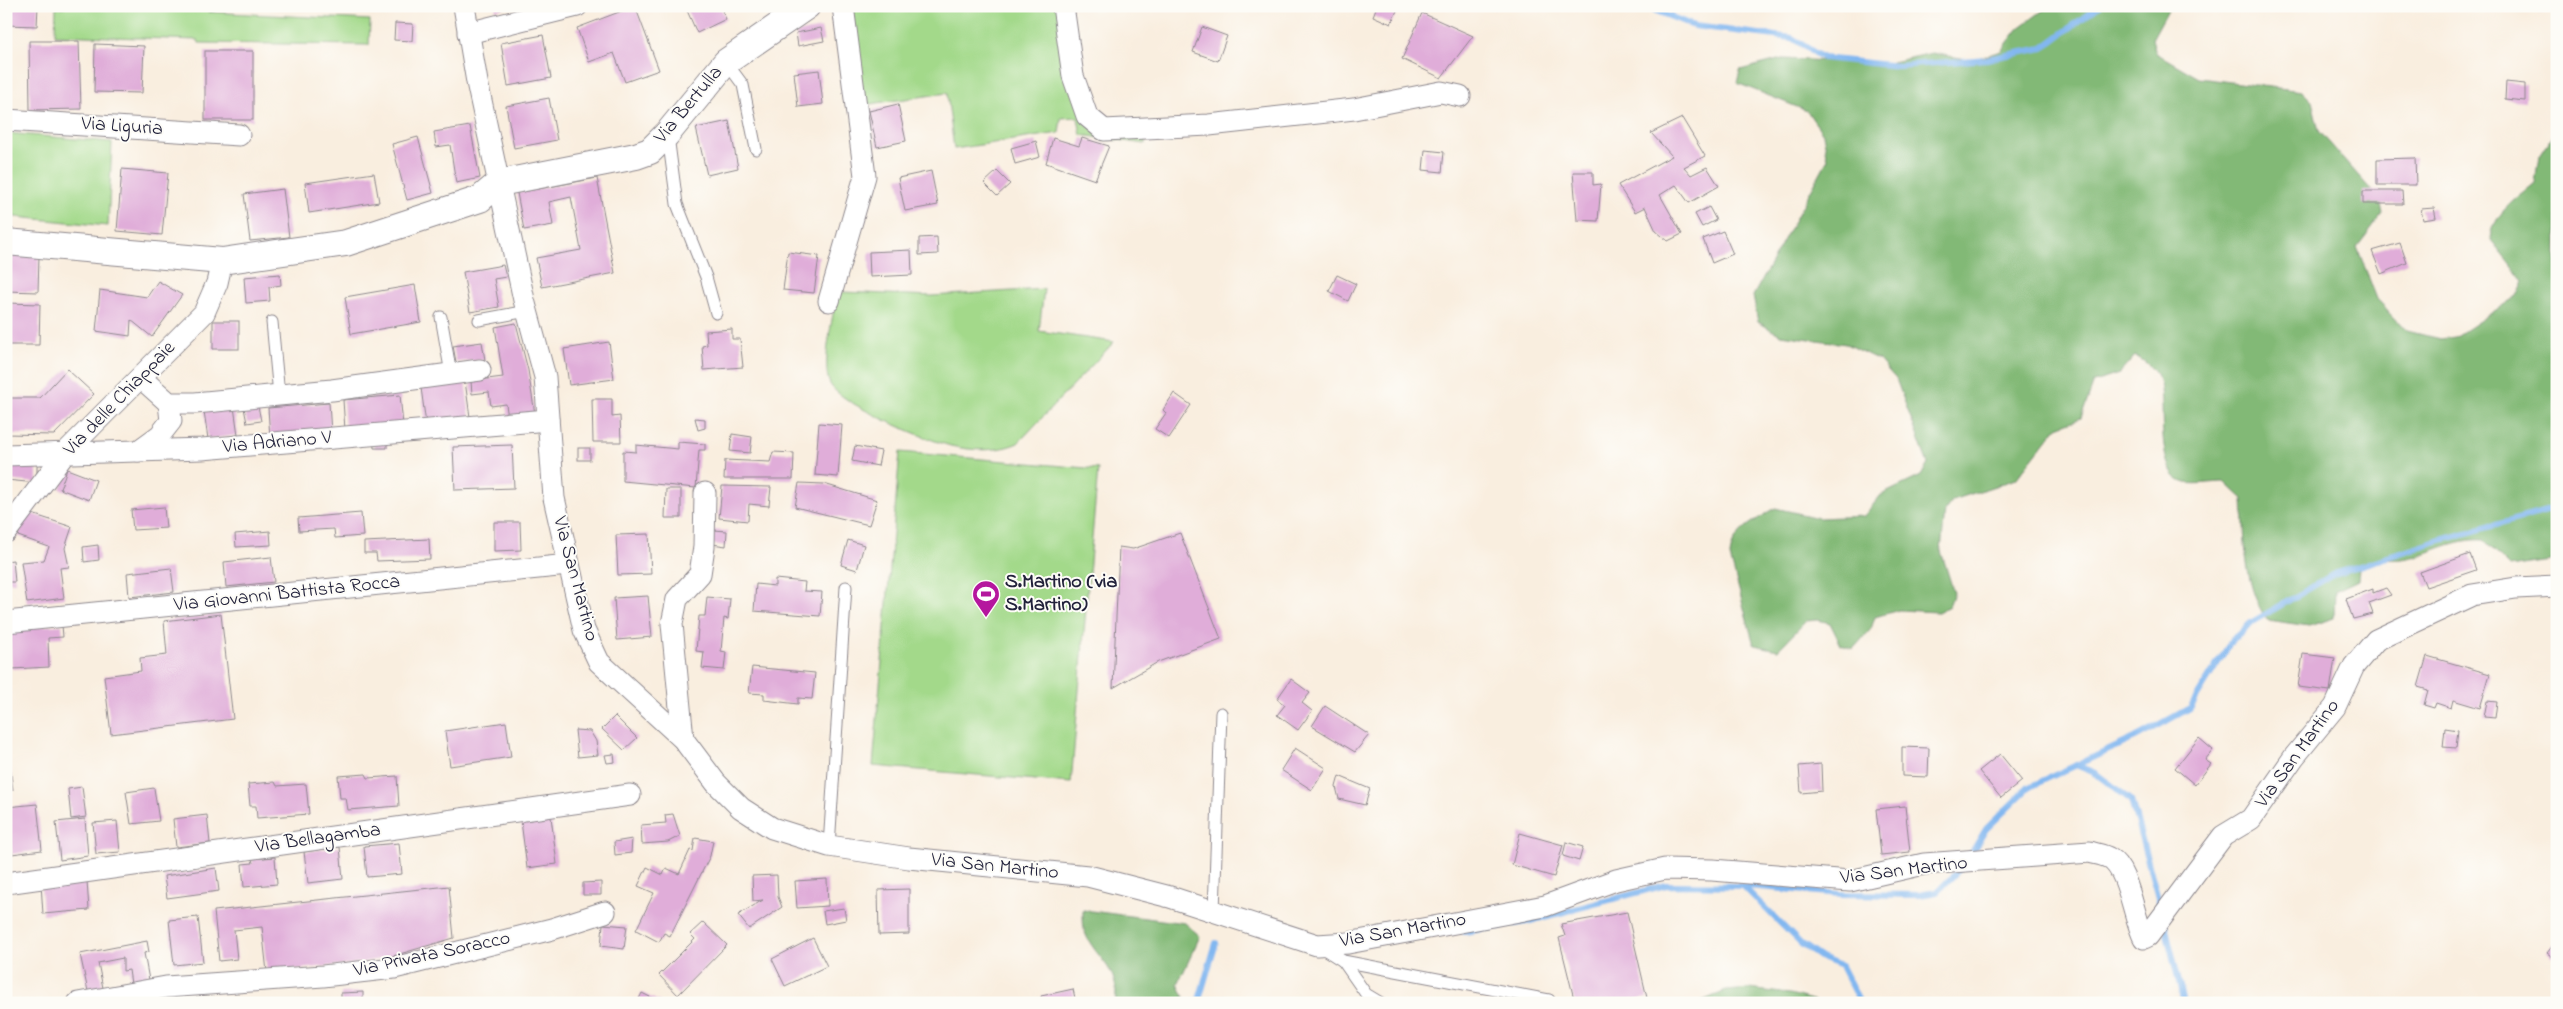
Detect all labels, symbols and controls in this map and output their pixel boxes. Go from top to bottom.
street label: Via Bertulla [647,60,730,151]
street label: Via Liguria [79,110,164,145]
street label: Via delle Chiappaie [57,335,183,464]
street label: Via Adriano V [221,424,333,462]
street label: Via San Martino [544,512,606,645]
street label: Via Giovanni Battista Rocca [172,568,401,620]
place label: S.Martino (via S.Martino) [1005,568,1117,620]
sports icon: S.Martino (via S.Martino) [971,579,1001,618]
street label: Via San Martino [2248,694,2347,815]
street label: Via Bellagamba [252,816,383,863]
street label: Via San Martino [929,846,1060,888]
street label: Via San Martino [1838,849,1969,893]
street label: Via San Martino [1336,906,1469,957]
street label: Via Privata Soracco [350,924,513,986]

